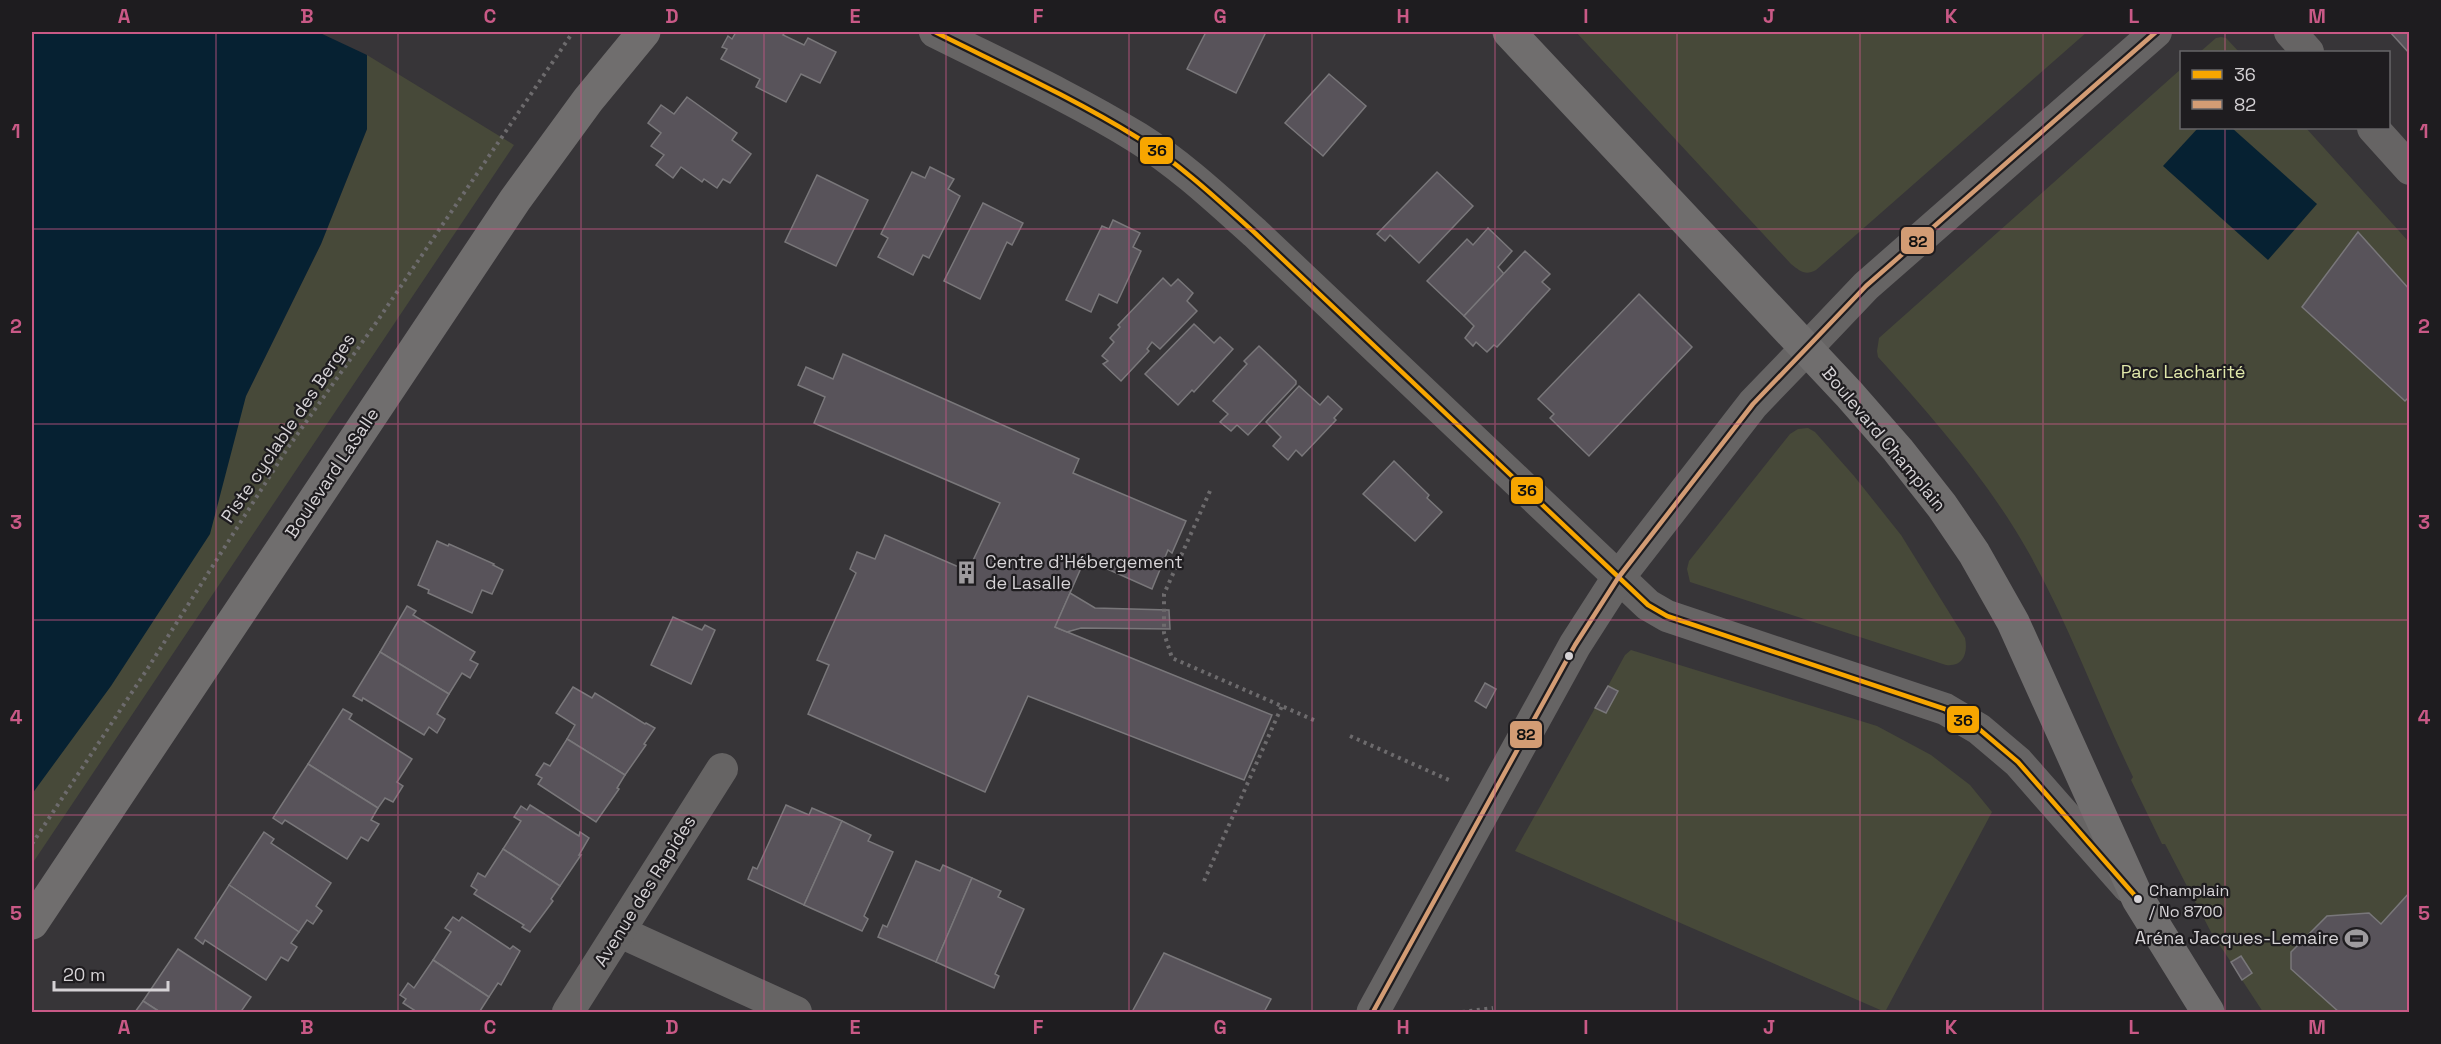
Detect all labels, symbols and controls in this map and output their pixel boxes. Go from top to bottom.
text: A [118,3,131,29]
text: B [300,3,314,29]
text: C [484,3,497,29]
text: D [665,3,679,29]
text: E [849,3,861,29]
text: F [1033,3,1044,29]
text: G [1213,3,1227,29]
text: H [1396,3,1410,29]
text: I [1583,3,1589,29]
text: J [1763,3,1775,29]
text: K [1945,3,1958,29]
text: L [2129,3,2140,29]
text: M [2308,3,2326,29]
legend [2180,51,2390,129]
text: 36 [2234,63,2256,86]
text: 82 [2234,93,2256,116]
text: 1 [11,118,21,144]
text: 1 [2419,118,2429,144]
line badge: 36 [1139,136,1174,165]
text: 36 [1147,140,1167,161]
line badge: 82 [1900,226,1935,255]
text: 82 [1908,231,1928,252]
text: 2 [10,313,22,339]
text: 2 [2418,313,2430,339]
street label: Piste cyclable des Berges [216,329,360,527]
park label: Parc Lacharité [2121,360,2245,383]
street label: Boulevard Champlain [1817,362,1951,516]
street label: Boulevard LaSalle [279,403,384,542]
line badge: 36 [1510,476,1544,505]
text: 36 [1517,480,1537,501]
text: 3 [10,509,22,535]
text: 3 [2418,509,2430,535]
place label: Centre d'Hébergement de Lasalle [985,550,1183,594]
building icon: Centre d'Hébergement de Lasalle [954,559,980,585]
unlabelled marker [1563,650,1575,662]
text: 4 [10,704,23,730]
text: 4 [2418,704,2431,730]
line badge: 36 [1946,705,1980,734]
text: 36 [1953,710,1973,731]
line badge: 82 [1509,720,1543,749]
text: 82 [1516,724,1536,745]
street label: Avenue des Rapides [589,811,700,971]
place label: Champlain / No 8700 [2149,880,2229,922]
marker: Champlain / No 8700 [2132,893,2144,905]
text: 5 [10,900,22,926]
text: 5 [2418,900,2430,926]
sports icon: Aréna Jacques-Lemaire [2344,925,2370,951]
place label: Aréna Jacques-Lemaire [2135,926,2339,949]
scale bar [54,954,168,992]
text: 20 m [63,963,106,986]
text: A [118,1014,131,1040]
text: B [300,1014,314,1040]
text: C [484,1014,497,1040]
text: D [665,1014,679,1040]
text: E [849,1014,861,1040]
text: F [1033,1014,1044,1040]
text: G [1213,1014,1227,1040]
text: H [1396,1014,1410,1040]
text: I [1583,1014,1589,1040]
text: J [1763,1014,1775,1040]
text: K [1945,1014,1958,1040]
text: L [2129,1014,2140,1040]
text: M [2308,1014,2326,1040]

